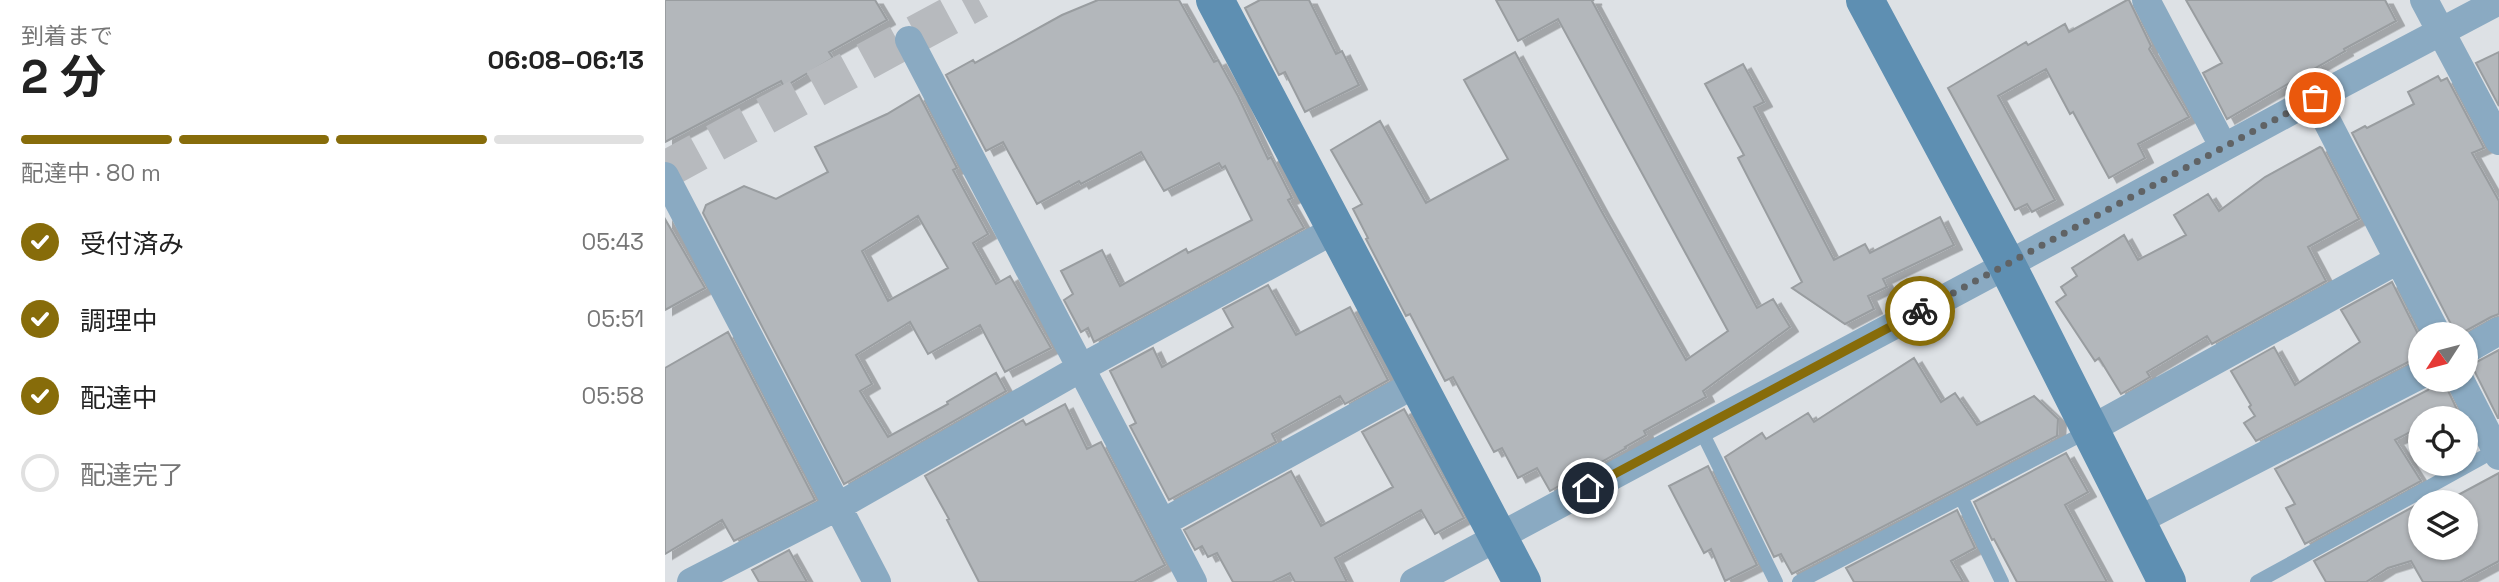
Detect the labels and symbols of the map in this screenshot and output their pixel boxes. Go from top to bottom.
pin [2285,68,2345,128]
courier [1885,276,1955,346]
north arrow [2408,322,2478,392]
pin [1558,458,1618,518]

